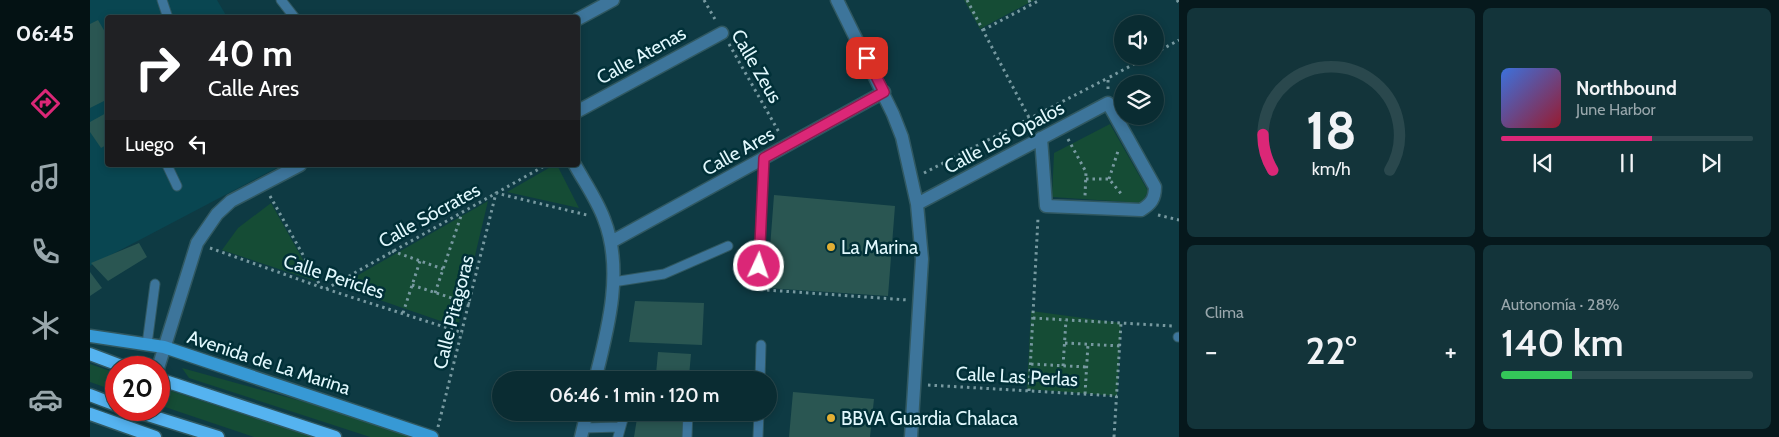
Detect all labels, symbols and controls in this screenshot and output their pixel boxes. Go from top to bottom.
map controls [1114,15,1164,125]
button: sound [1114,15,1164,65]
text: 06:45 [16,20,74,47]
street label: Calle Atenas [593,21,690,89]
street label: Calle Zeus [726,25,787,107]
text: 40 m [208,32,293,75]
icon: right [125,35,190,100]
pin [846,37,888,79]
icon: arrive [853,44,881,72]
text: Calle Ares [208,75,299,102]
button: layers [1114,75,1164,125]
text: Northbound [1576,77,1677,100]
icon: directions [28,86,63,121]
street label: Calle Los Opalos [940,96,1068,179]
text: 18 [1306,99,1356,162]
text: June Harbor [1576,100,1656,119]
street label: Calle Ares [698,122,778,181]
icon: left [184,130,212,158]
text: Luego [125,133,174,156]
icon: previous [1529,149,1557,177]
icon: pause [1613,149,1641,177]
icon: next [1697,149,1725,177]
text: km/h [1311,158,1351,179]
icon: music [28,160,63,195]
street label: Calle Sócrates [374,178,484,253]
icon: phone [28,234,63,269]
place label: La Marina [841,236,918,259]
position arrow [732,239,784,291]
marker: La Marina [825,241,837,253]
street label: Calle Pericles [281,249,387,304]
street label: Calle Pitagoras [428,253,479,372]
text: Autonomía · 28% [1501,295,1620,314]
text: Clima [1205,303,1244,322]
icon: climate [28,308,63,343]
text: 140 km [1501,319,1624,366]
street label: Avenida de La Marina [184,325,353,400]
text: 22° [1305,327,1357,374]
text: − [1205,334,1217,368]
text: + [1445,334,1457,368]
speed limit sign: 20 [105,356,170,421]
street label: Calle Las Perlas [955,362,1079,391]
icon: car [28,382,63,417]
text: 06:46 · 1 min · 120 m [550,384,719,407]
place label: BBVA Guardia Chalaca [841,407,1018,430]
marker: BBVA Guardia Chalaca [825,412,837,424]

